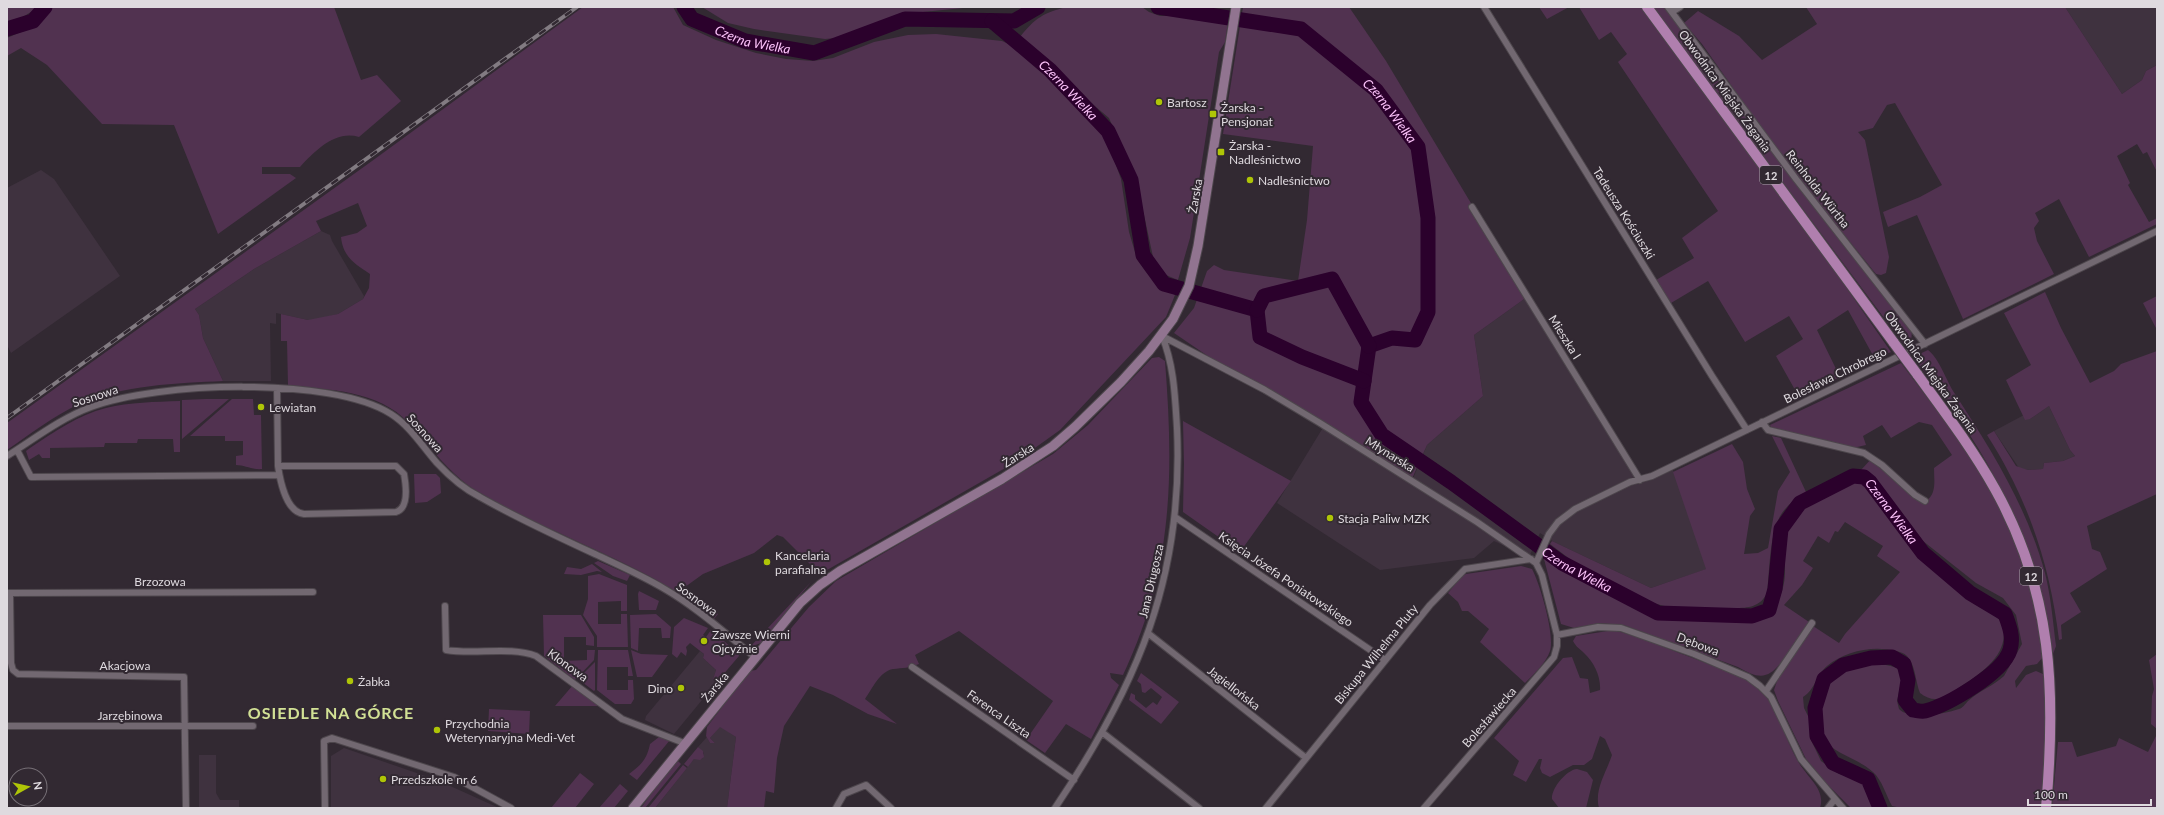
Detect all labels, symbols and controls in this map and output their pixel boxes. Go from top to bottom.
water label: Czerna Wielka [713,21,792,57]
street label: Obwodnica Miejska Żagania [1676,27,1775,155]
water label: Czerna Wielka [1036,56,1101,124]
water label: Czerna Wielka [1360,75,1420,146]
place label: Bartosz [1167,95,1207,110]
marker: Bartosz [1154,97,1164,107]
place label: Żarska - Pensjonat [1221,100,1273,129]
marker: Żarska - Pensjonat [1208,109,1218,119]
place label: Żarska - Nadleśnictwo [1229,138,1301,167]
marker: Żarska - Nadleśnictwo [1216,147,1226,157]
street label: Reinholda Würtha [1783,147,1853,231]
street label: Tadeusza Kościuszki [1590,164,1658,262]
road number: 12 [1760,166,1782,184]
place label: Nadleśnictwo [1258,173,1330,188]
marker: Nadleśnictwo [1245,175,1255,185]
street label: Żarska [1185,178,1205,214]
street label: Obwodnica Miejska Żagania [1882,308,1981,436]
street label: Mieszka I [1546,312,1584,362]
street label: Bolesława Chrobrego [1781,343,1889,406]
street label: Sosnowa [70,382,120,410]
place label: Lewiatan [269,400,316,415]
marker: Lewiatan [256,402,266,412]
street label: Sosnowa [404,410,446,456]
street label: Młynarska [1363,433,1417,475]
street label: Żarska [999,439,1037,471]
water label: Czerna Wielka [1862,475,1922,547]
place label: Stacja Paliw MZK [1338,511,1429,526]
marker: Stacja Paliw MZK [1325,513,1335,523]
street label: Księcia Józefa Poniatowskiego [1216,528,1356,630]
street label: Jana Długosza [1135,543,1167,619]
water label: Czerna Wielka [1539,543,1615,596]
place label: Kancelaria parafialna [775,548,830,577]
marker: Kancelaria parafialna [762,557,772,567]
road number: 12 [2020,567,2042,585]
street label: Brzozowa [134,574,186,589]
street label: Sosnowa [673,579,721,619]
street label: Biskupa Wilhelma Pluty [1331,600,1421,707]
place label: Zawsze Wierni Ojcyźnie [712,627,790,656]
street label: Dębowa [1675,629,1721,659]
marker: Zawsze Wierni Ojcyźnie [699,636,709,646]
street label: Klonowa [545,645,591,685]
street label: Akacjowa [100,658,150,673]
street label: Jagiellońska [1205,663,1263,713]
street label: Żarska [698,669,732,705]
place label: Żabka [358,674,390,689]
marker: Żabka [345,676,355,686]
place label: Dino [648,681,673,696]
marker: Dino [676,683,686,693]
street label: Bolesławiecka [1459,684,1519,750]
street label: Ferenca Liszta [964,687,1034,742]
district label: OSIEDLE NA GÓRCE [248,703,414,722]
street label: Jarzębinowa [97,708,163,723]
place label: Przychodnia Weterynaryjna Medi-Vet [445,716,576,745]
marker: Przychodnia Weterynaryjna Medi-Vet [432,725,442,735]
north arrow [8,767,48,807]
place label: Przedszkole nr 6 [391,772,477,787]
marker: Przedszkole nr 6 [378,774,388,784]
text: N [31,780,45,791]
scale bar [2028,781,2151,807]
text: 100 m [2034,787,2068,802]

